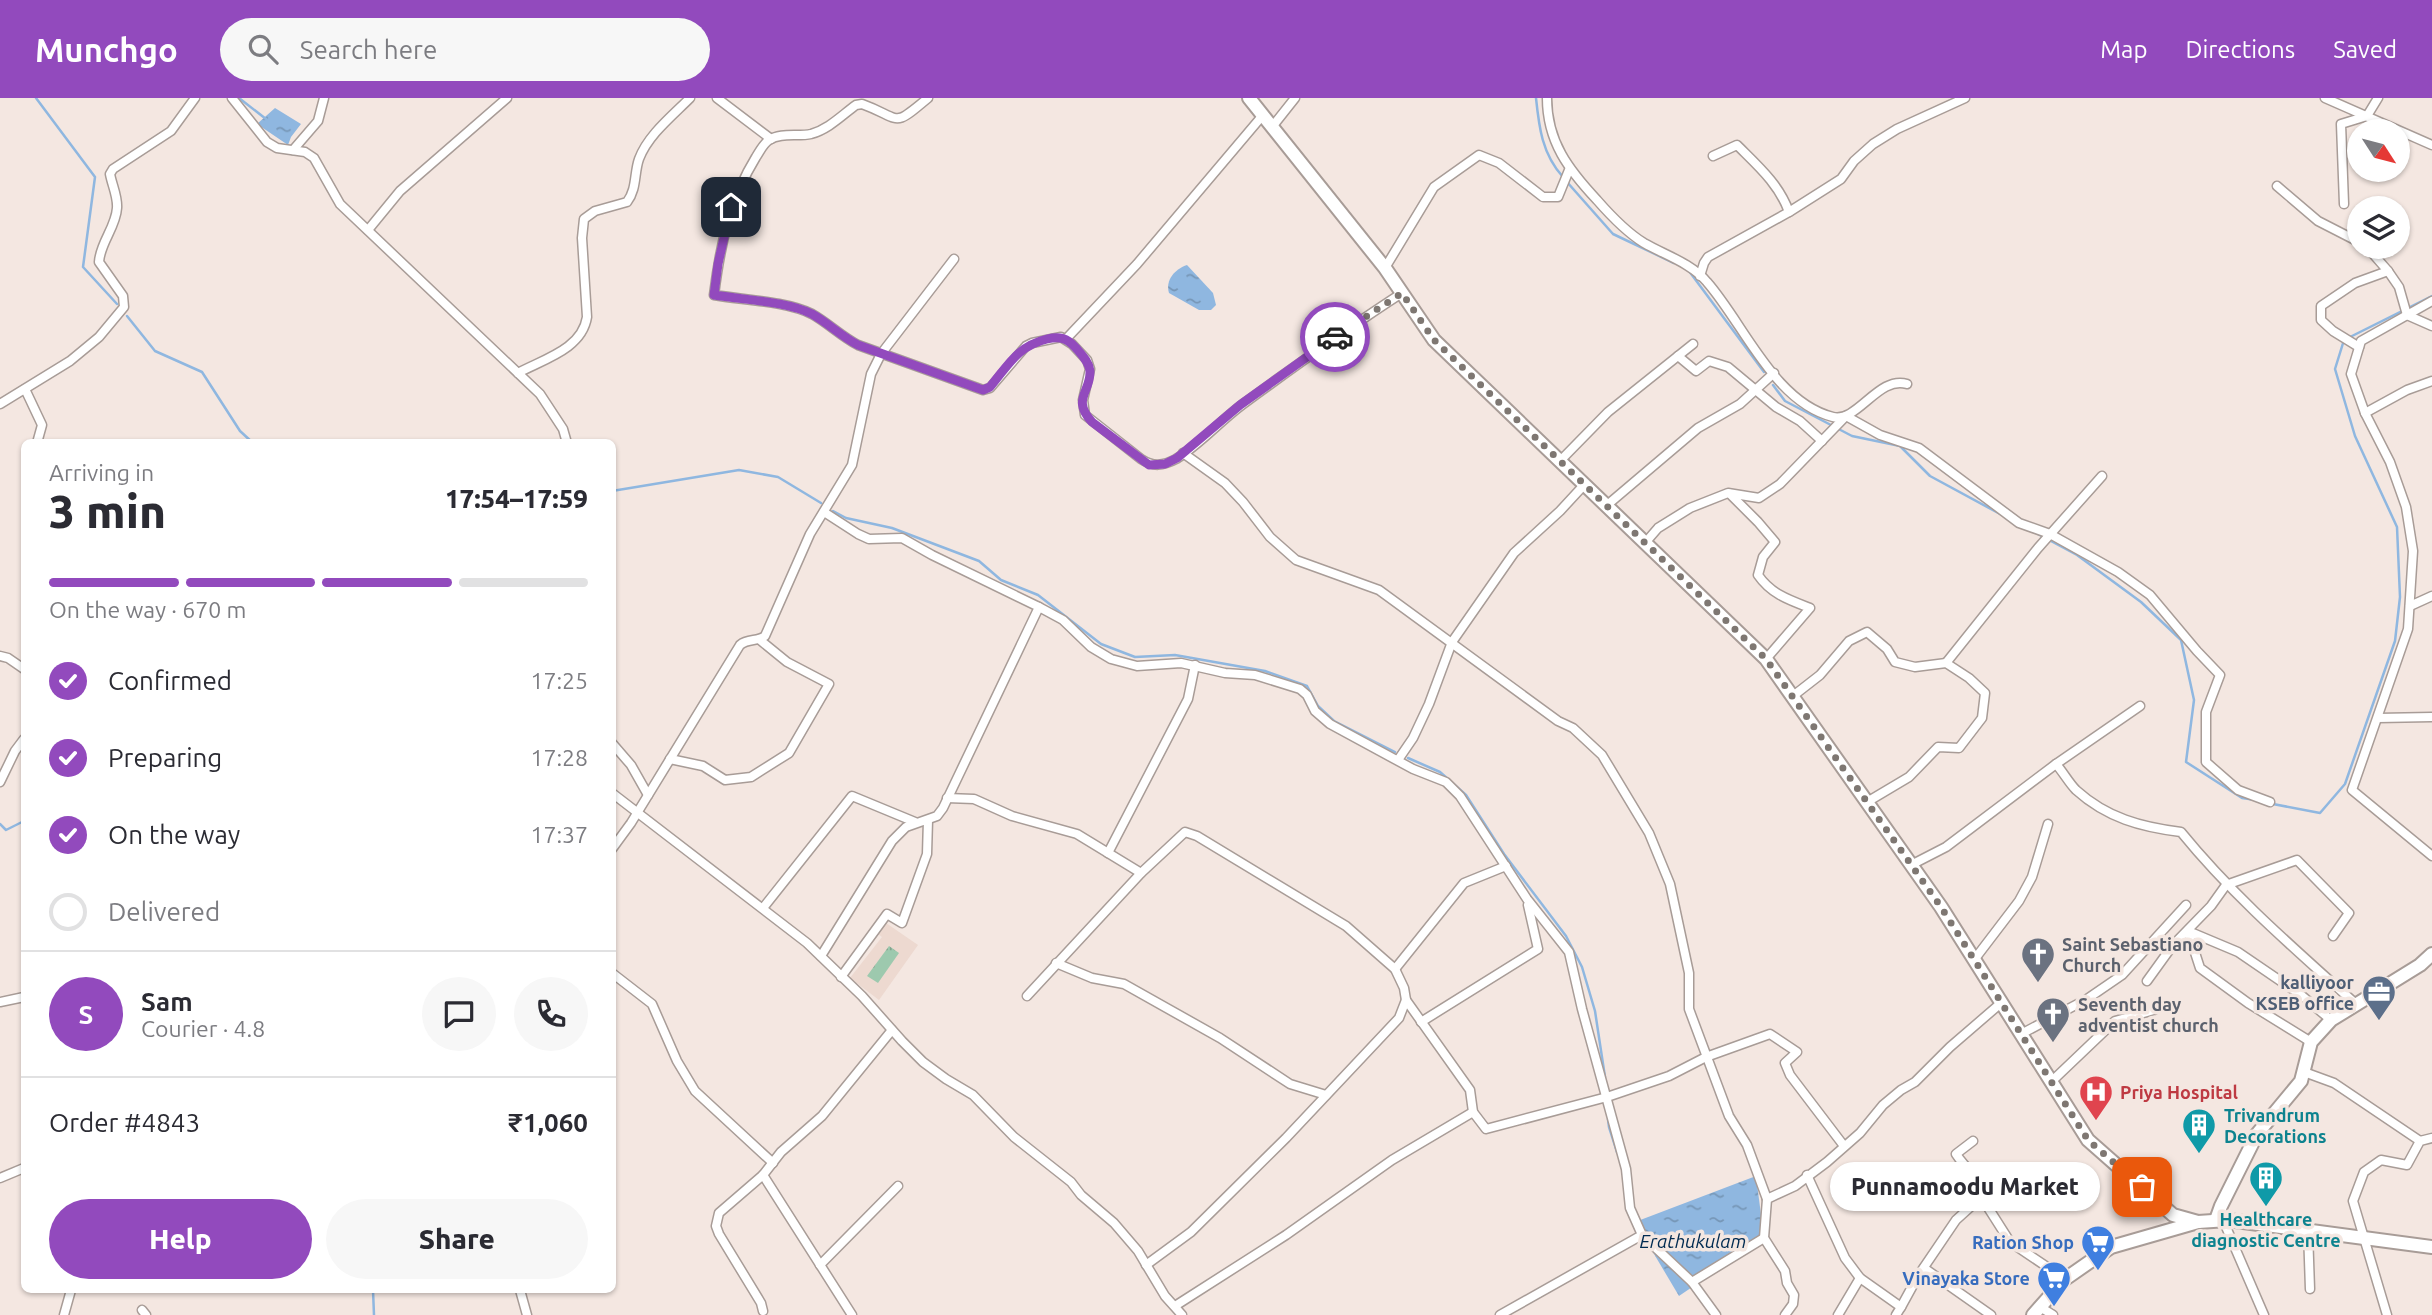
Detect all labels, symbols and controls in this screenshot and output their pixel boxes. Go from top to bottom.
search box [220,18,710,81]
icon: search [244,30,282,68]
text: Munchgo [35,31,178,68]
text: Search here [300,35,437,64]
text: Map [2100,36,2147,63]
text: Directions [2185,36,2295,63]
text: Saved [2333,36,2397,63]
north arrow [2347,119,2410,182]
map controls [2347,119,2410,259]
pin [701,177,761,237]
icon: home [712,188,750,226]
button: layers [2347,196,2410,259]
courier [1300,302,1370,372]
icon: car [1316,318,1354,356]
text: Arriving in [49,460,154,485]
text: 17:54–17:59 [445,484,588,513]
text: 3 min [49,485,166,537]
text: On the way · 670 m [49,597,246,622]
icon: check [49,662,87,700]
text: Confirmed [108,666,232,695]
text: 17:25 [530,668,588,693]
icon: check [49,739,87,777]
text: Preparing [108,743,222,772]
text: 17:28 [530,745,588,770]
icon: check [49,816,87,854]
text: On the way [108,820,240,849]
text: 17:37 [530,822,588,847]
text: Delivered [108,897,220,926]
place label: Saint Sebastiano Church [2062,934,2203,975]
church icon: Saint Sebastiano Church [2019,935,2057,984]
place label: kalliyoor KSEB office [2255,972,2355,1013]
office icon: kalliyoor KSEB office [2360,973,2398,1022]
button: chat [422,977,496,1051]
button: phone [514,977,588,1051]
text: Sam [141,987,193,1016]
place label: Seventh day adventist church [2078,994,2219,1035]
church icon: Seventh day adventist church [2034,995,2072,1044]
text: S [79,1000,93,1029]
text: Courier · 4.8 [141,1016,265,1041]
hospital icon: Priya Hospital [2077,1073,2115,1122]
place label: Priya Hospital [2120,1082,2238,1102]
place label: Trivandrum Decorations [2224,1105,2326,1146]
building icon: Trivandrum Decorations [2180,1106,2218,1155]
text: Order #4843 [49,1108,200,1137]
text: ₹1,060 [508,1108,588,1137]
pin [2112,1157,2172,1217]
building icon: Healthcare diagnostic Centre [2247,1159,2285,1208]
callout: Punnamoodu Market [1830,1162,2100,1212]
icon: bag [2123,1168,2161,1206]
text: Punnamoodu Market [1851,1174,2079,1199]
button: Help [49,1199,312,1279]
button: Share [326,1199,588,1279]
place label: Healthcare diagnostic Centre [2191,1209,2341,1250]
supermarket icon: Ration Shop [2079,1223,2117,1272]
water label: Erathukulam [1640,1230,1746,1252]
place label: Ration Shop [1972,1232,2074,1252]
supermarket icon: Vinayaka Store [2035,1259,2073,1308]
place label: Vinayaka Store [1902,1268,2030,1288]

